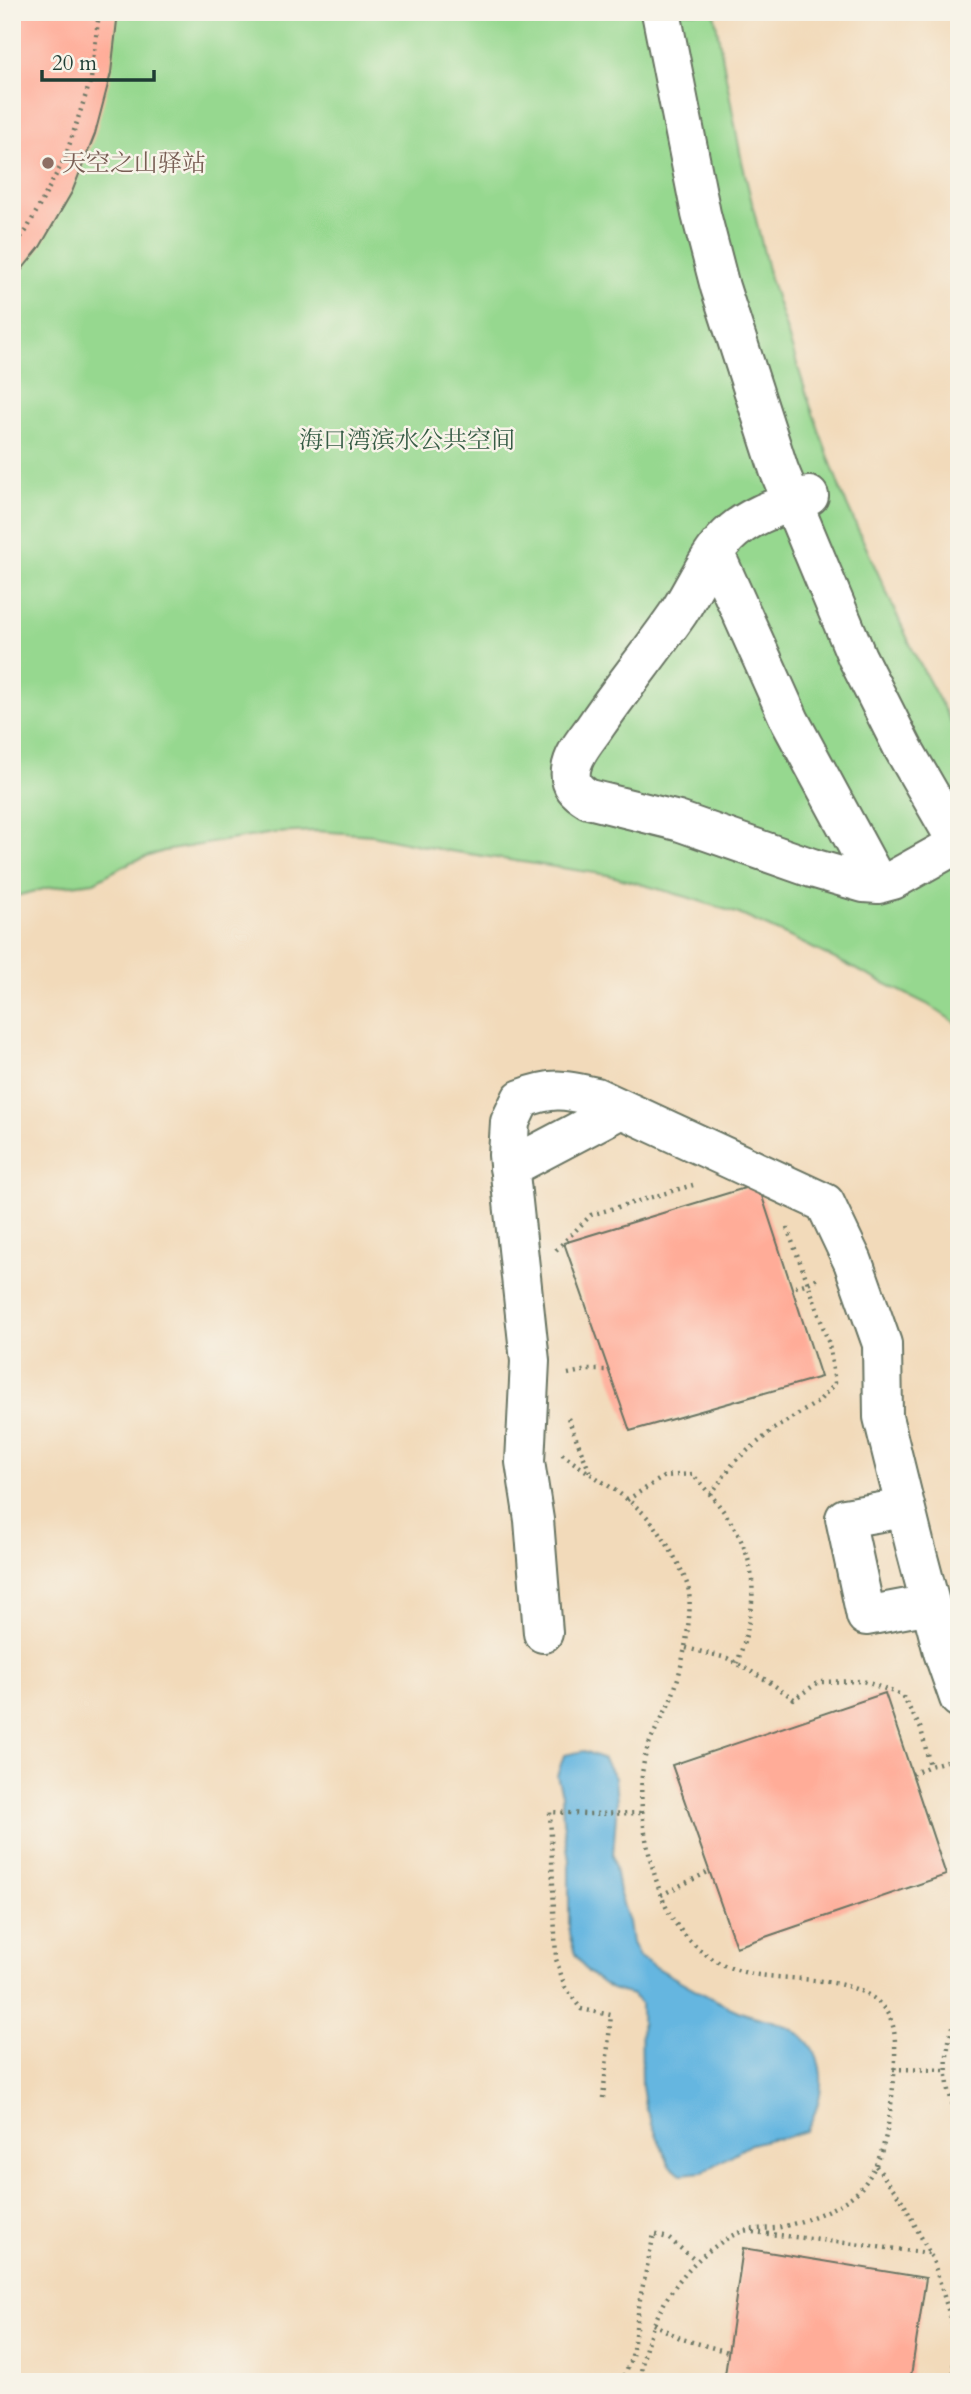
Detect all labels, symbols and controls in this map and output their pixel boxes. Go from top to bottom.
scale bar [42,38,154,82]
text: 20 m [52,49,97,78]
place label: 天空之山驿站 [62,147,206,180]
marker: 天空之山驿站 [40,155,56,171]
park label: 海口湾滨水公共空间 [299,424,515,457]

